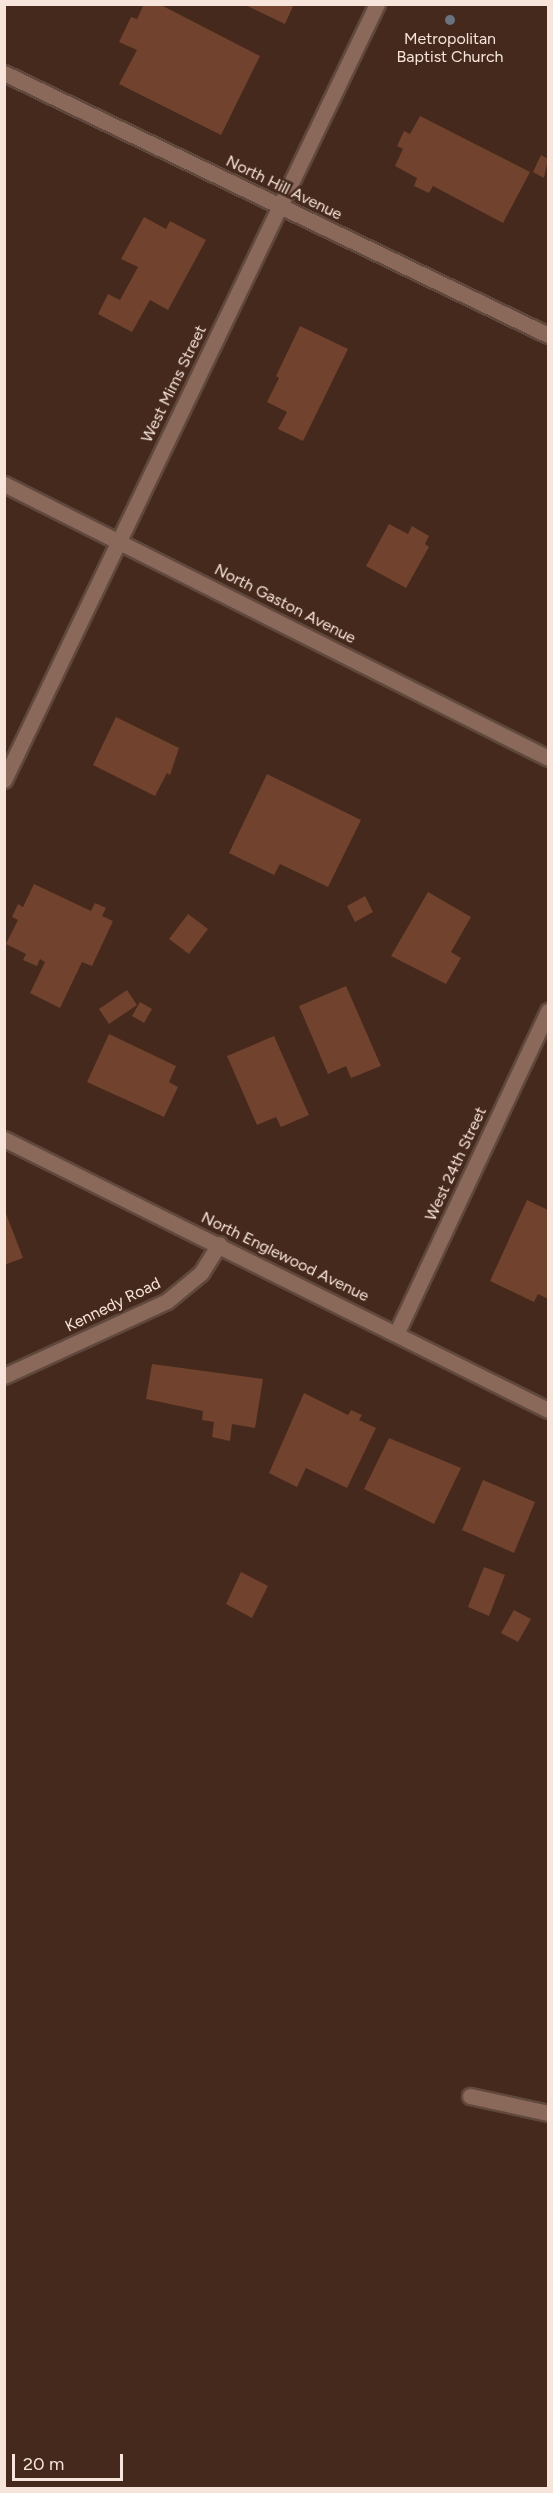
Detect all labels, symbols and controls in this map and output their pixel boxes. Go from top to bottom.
marker: Metropolitan Baptist Church [443,13,457,27]
place label: Metropolitan Baptist Church [397,29,503,67]
street label: North Hill Avenue [223,152,345,224]
street label: West Mims Street [137,322,211,446]
street label: North Gaston Avenue [211,560,359,648]
street label: West 24th Street [421,1104,491,1224]
street label: North Englewood Avenue [198,1208,372,1306]
street label: Kennedy Road [62,1274,164,1336]
scale bar [15,2442,126,2480]
text: 20 m [23,2453,64,2475]

